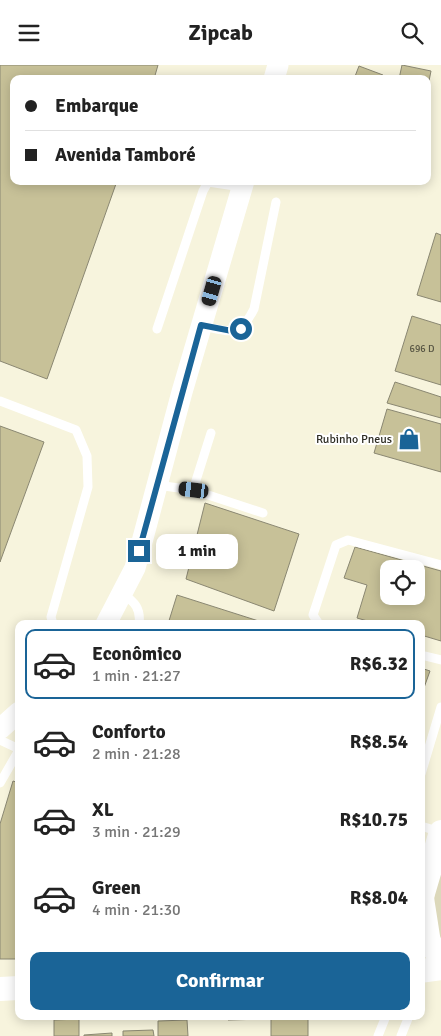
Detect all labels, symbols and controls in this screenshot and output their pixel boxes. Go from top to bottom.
icon: menu [15,19,43,47]
text: Zipcab [188,19,253,46]
icon: search [398,19,426,47]
text: Embarque [55,94,139,118]
text: Avenida Tamboré [55,143,196,167]
car [200,275,223,307]
route start [230,318,252,340]
house number: 696 D [410,343,434,355]
shop icon: Rubinho Pneus [396,426,422,452]
place label: Rubinho Pneus [316,432,392,447]
car [178,481,209,499]
callout: 1 min [156,533,239,569]
route end [128,540,150,562]
text: 1 min [178,541,216,561]
map controls [380,560,425,605]
button: locate [380,560,425,605]
icon: car [32,642,77,687]
text: Econômico [92,642,182,666]
text: R$6.32 [350,652,408,676]
text: 1 min · 21:27 [92,666,181,686]
icon: car [32,720,77,765]
text: Conforto [92,720,166,744]
text: R$8.54 [350,730,408,754]
text: 2 min · 21:28 [92,744,181,764]
icon: car [32,798,77,843]
text: XL [92,798,114,822]
text: R$10.75 [340,808,408,832]
text: 3 min · 21:29 [92,822,181,842]
icon: car [32,876,77,921]
text: Green [92,876,141,900]
text: R$8.04 [350,886,408,910]
text: 4 min · 21:30 [92,900,181,920]
button: Confirmar [30,952,410,1010]

